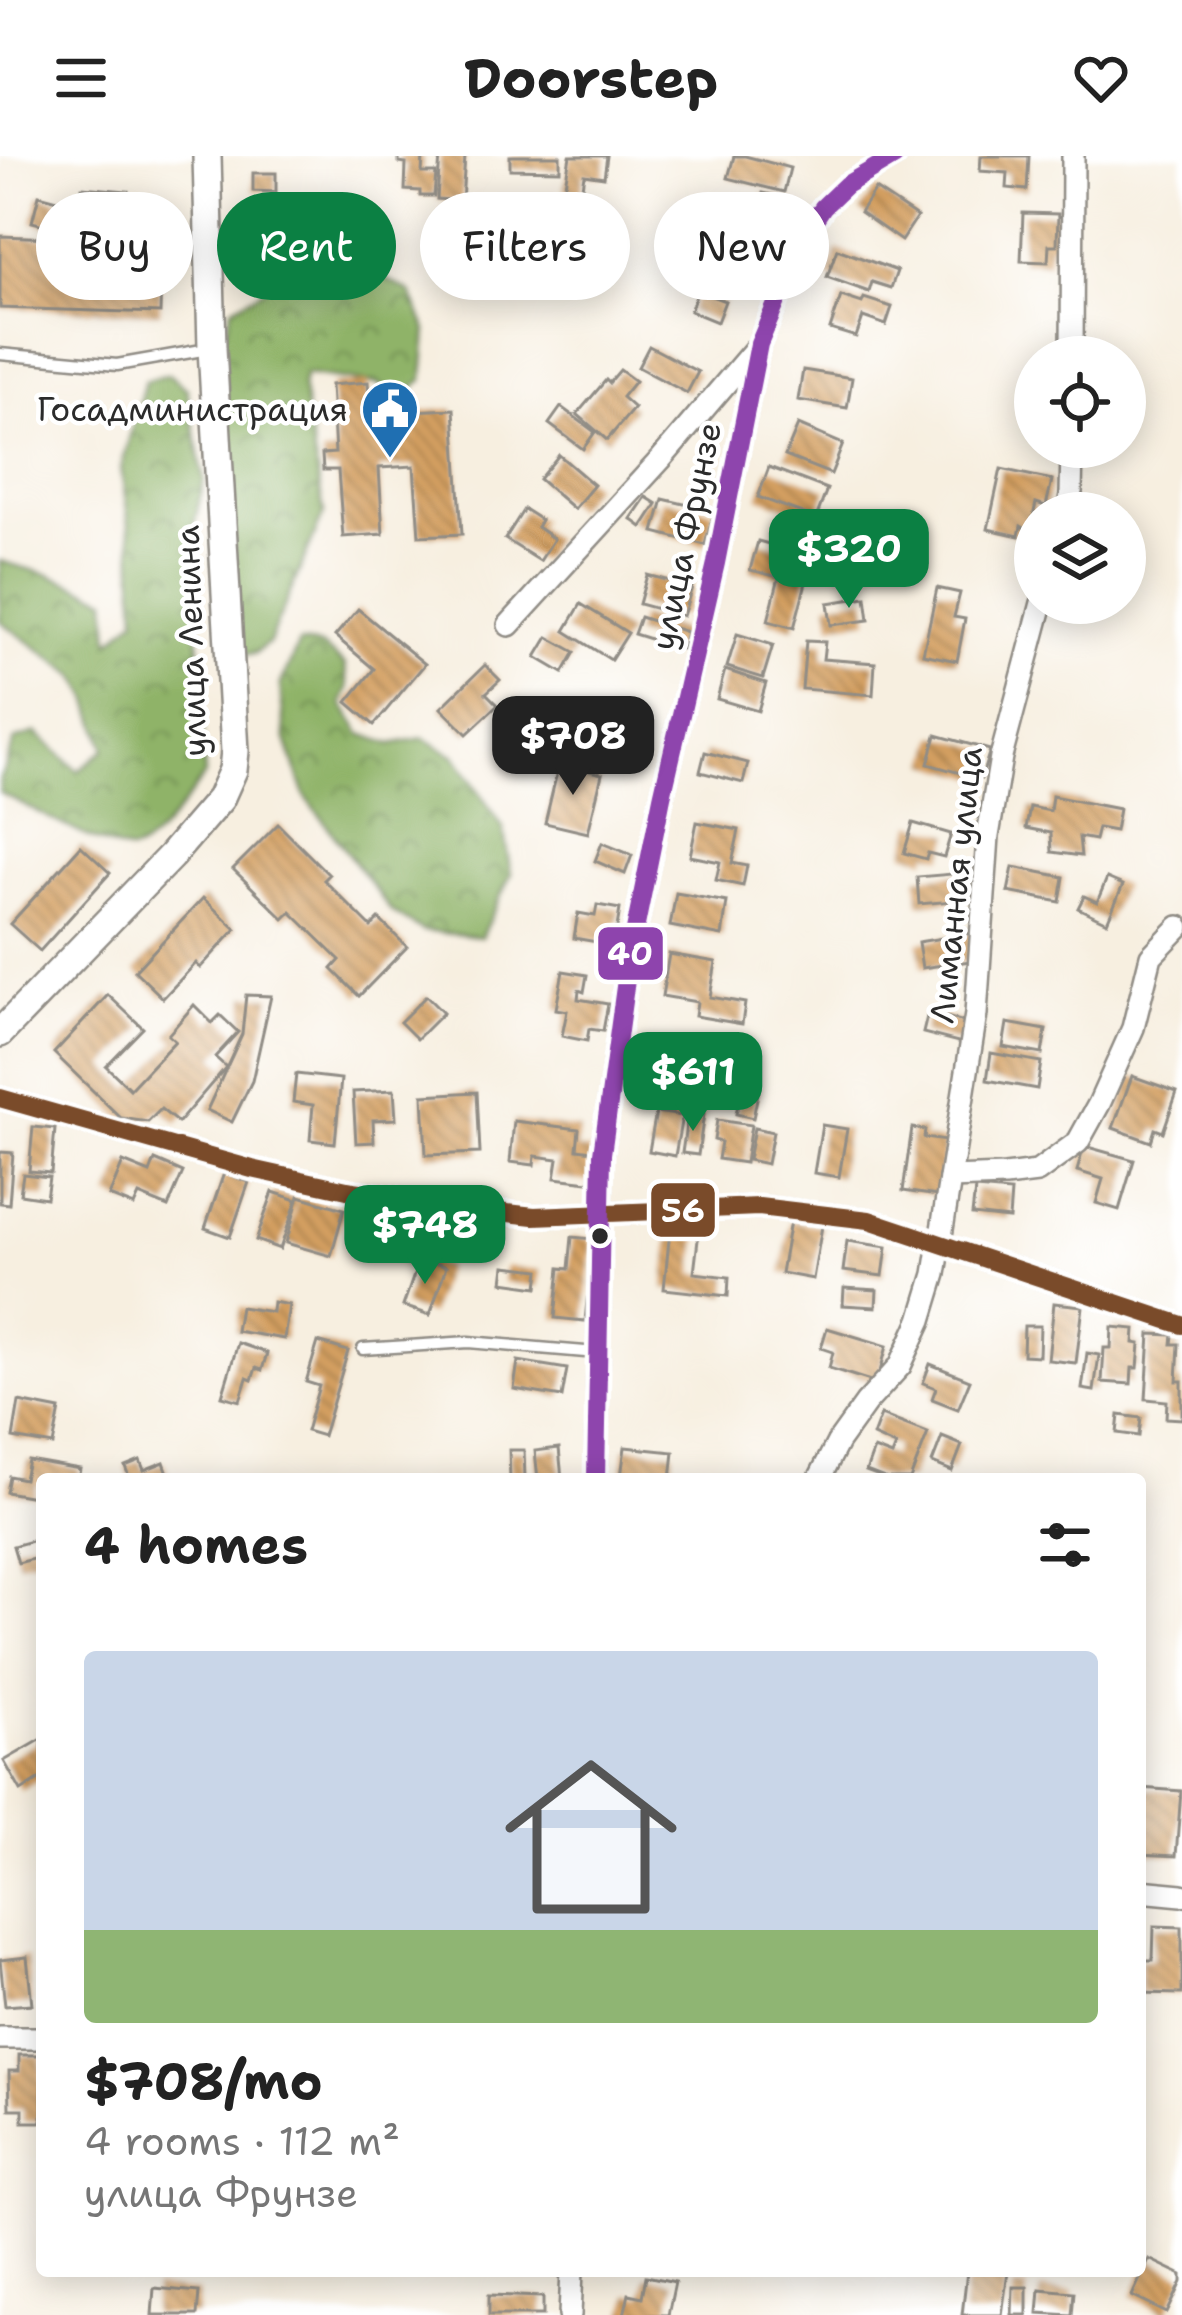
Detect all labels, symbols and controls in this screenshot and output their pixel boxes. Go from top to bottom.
text: Doorstep [464,42,718,114]
icon: menu [48,45,114,111]
icon: heart [1068,45,1134,111]
chip: Buy [36,192,193,300]
chip: Rent [217,192,396,300]
chip: Filters [420,192,630,300]
chip: New [654,192,829,300]
map controls [1014,336,1146,624]
button: locate [1014,336,1146,468]
public building icon: Госадминистрация [359,378,421,460]
place label: Госадминистрация [37,387,348,432]
street label: улица Фрунзе [640,418,732,654]
button: layers [1014,492,1146,624]
pin: $320 [778,509,920,611]
text: $320 [796,522,902,574]
street label: улица Ленина [164,524,218,758]
pin: $708 [502,696,644,798]
text: $708 [519,709,627,761]
street label: Лиманная улица [919,745,993,1025]
line badge: 40 [596,925,665,982]
text: 40 [607,931,653,976]
pin: $611 [622,1032,764,1134]
text: $611 [650,1045,736,1097]
line badge: 56 [649,1181,717,1239]
pin: $748 [354,1185,496,1287]
text: 56 [661,1188,705,1233]
text: $748 [371,1198,479,1250]
unlabelled marker [589,1225,611,1247]
text: 4 homes [84,1511,308,1579]
icon: filters [1032,1512,1098,1578]
icon: home [483,1729,699,1945]
text: $708/mo [84,2047,323,2115]
text: 4 rooms · 112 m² [84,2115,400,2167]
text: улица Фрунзе [84,2167,358,2219]

